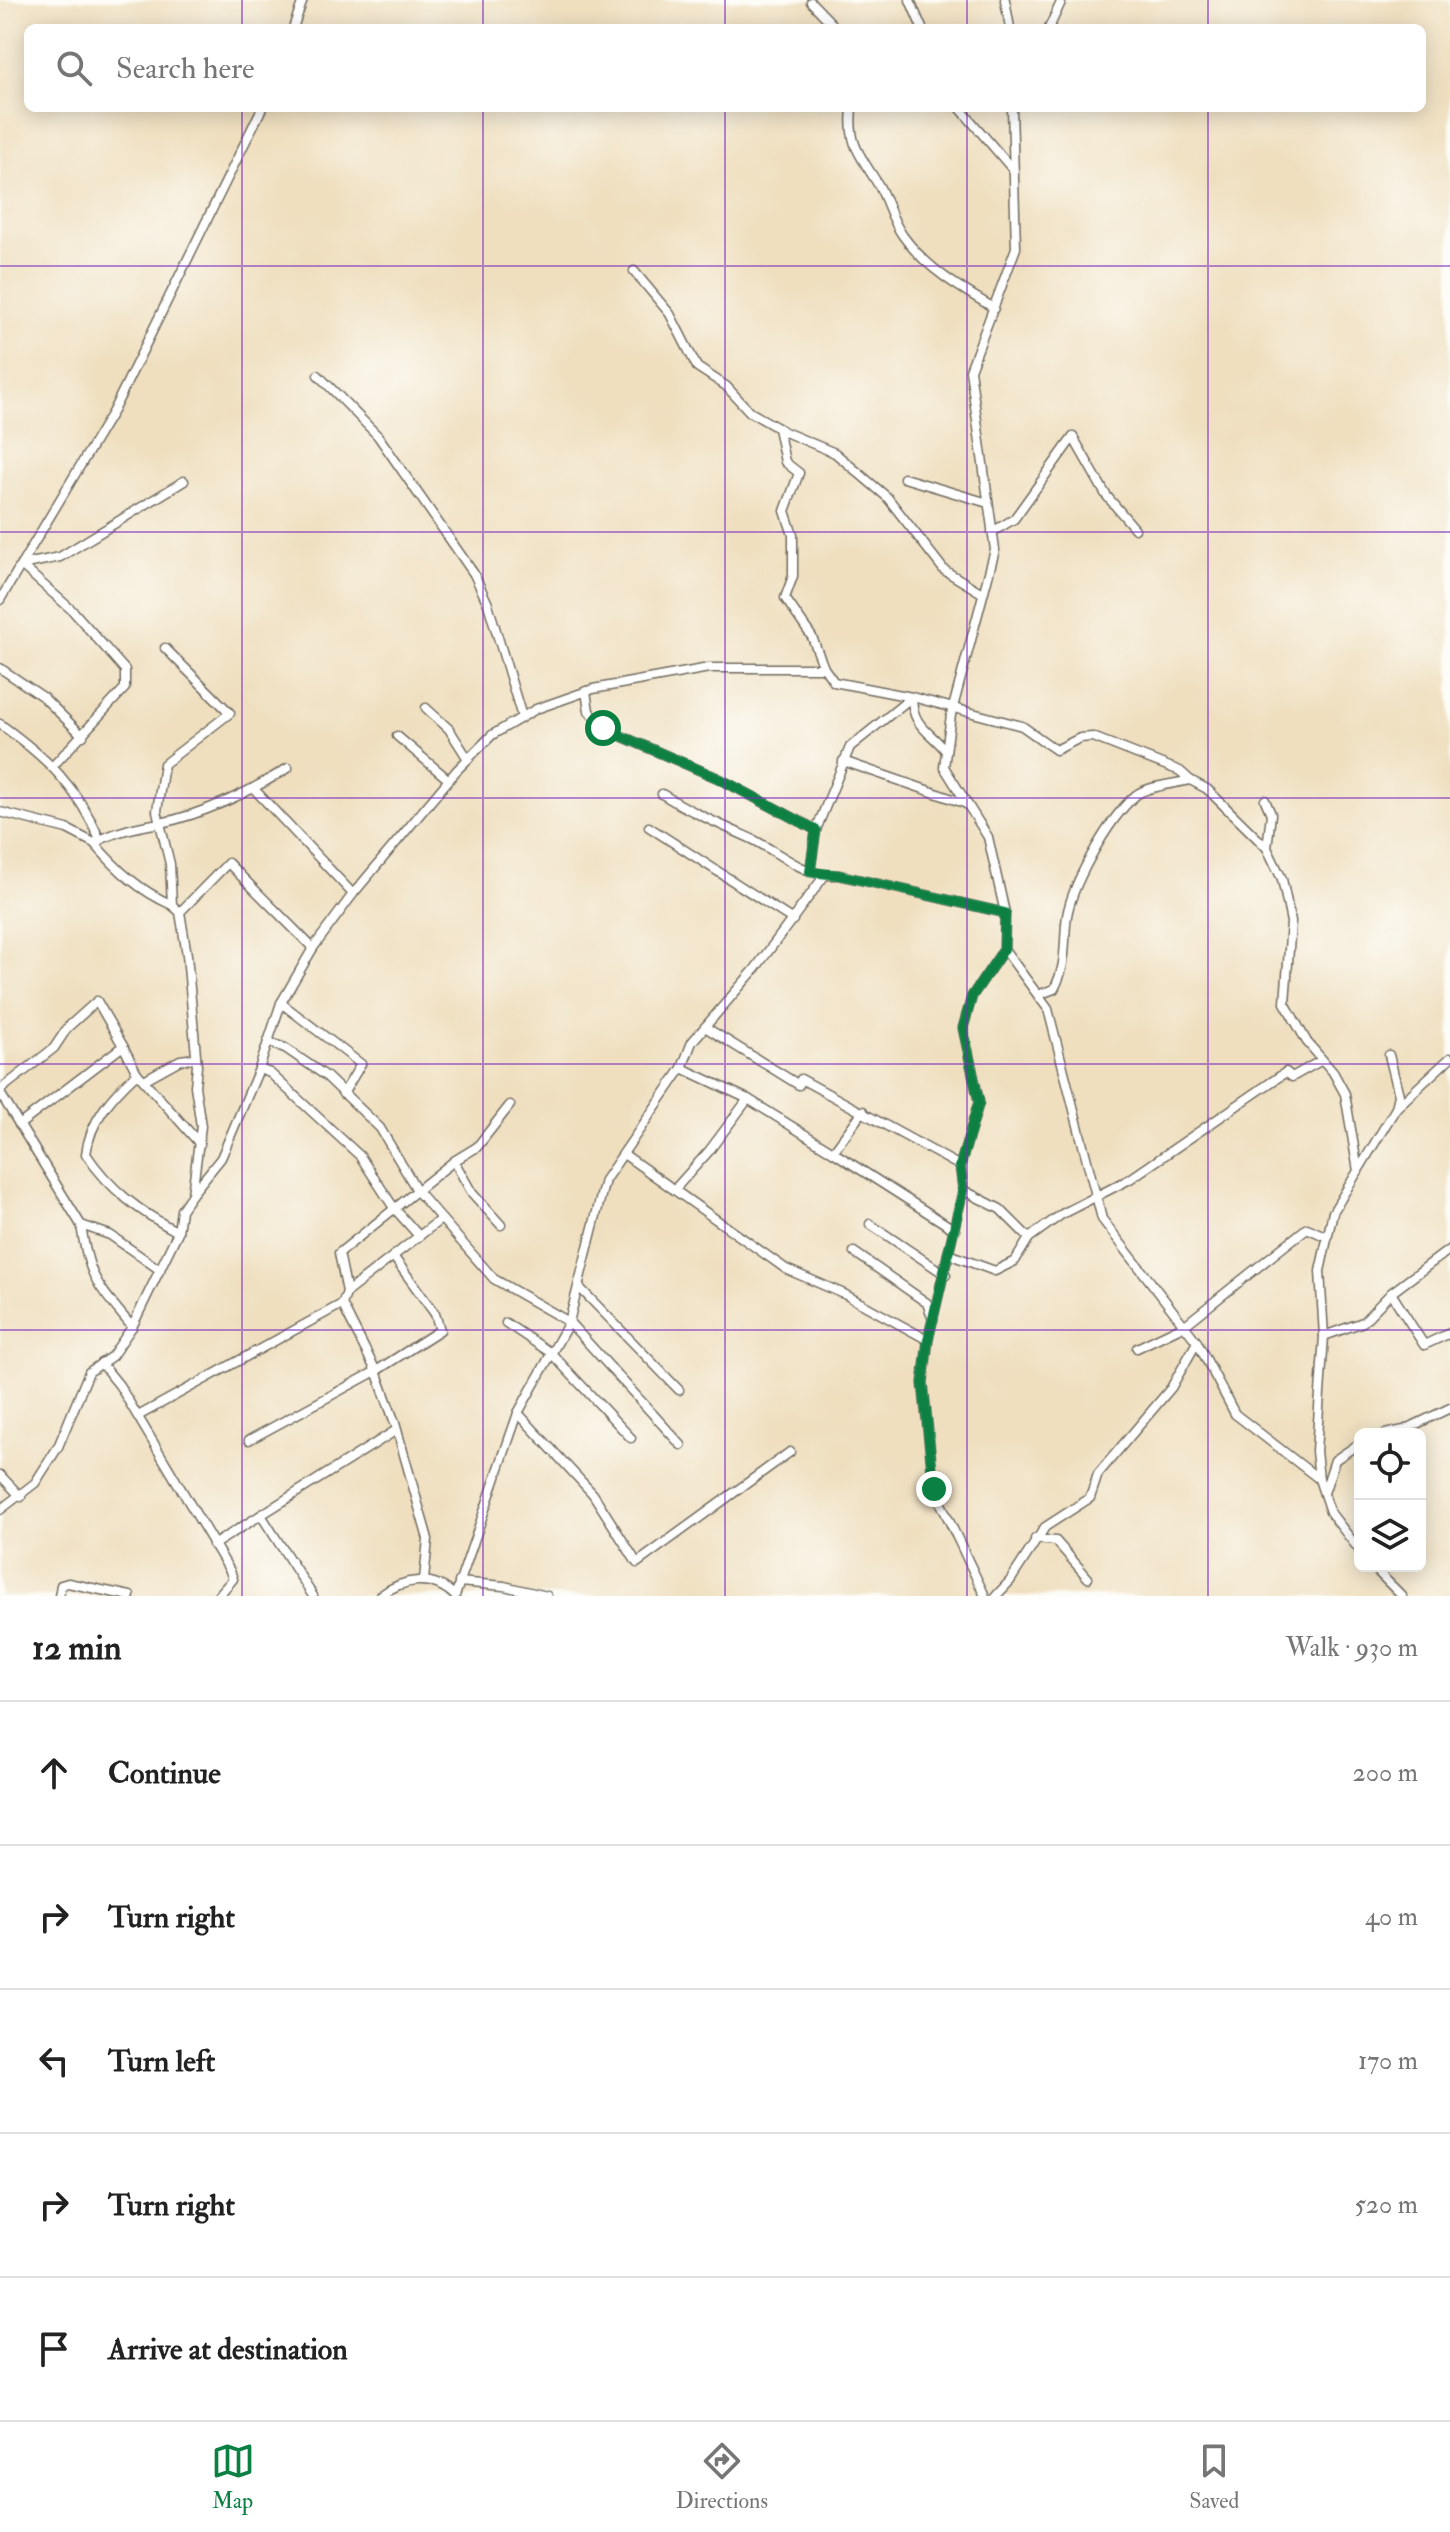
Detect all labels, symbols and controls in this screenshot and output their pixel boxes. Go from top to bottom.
search box [24,24,1426,112]
icon: search [52,46,96,90]
text: Search here [116,50,255,87]
route start [585,710,621,746]
map controls [1354,1428,1426,1572]
button: locate [1354,1428,1426,1500]
route end [916,1471,952,1507]
button: layers [1354,1500,1426,1572]
text: 12 min [32,1627,121,1670]
text: Walk · 930 m [1286,1632,1418,1664]
icon: ahead [32,1751,76,1795]
text: Continue [108,1755,221,1792]
text: 200 m [1353,1757,1418,1789]
icon: right [32,1895,76,1939]
text: Turn right [108,1899,235,1936]
text: 40 m [1365,1901,1418,1933]
icon: left [32,2039,76,2083]
text: Turn left [108,2043,215,2080]
text: 170 m [1358,2045,1418,2077]
icon: right [32,2183,76,2227]
text: Turn right [108,2187,235,2224]
text: 520 m [1355,2189,1418,2221]
icon: arrive [32,2327,76,2371]
text: Arrive at destination [108,2331,348,2368]
tab: Map [211,2439,255,2515]
tab: Directions [676,2439,768,2515]
tab: Saved [1189,2439,1239,2515]

